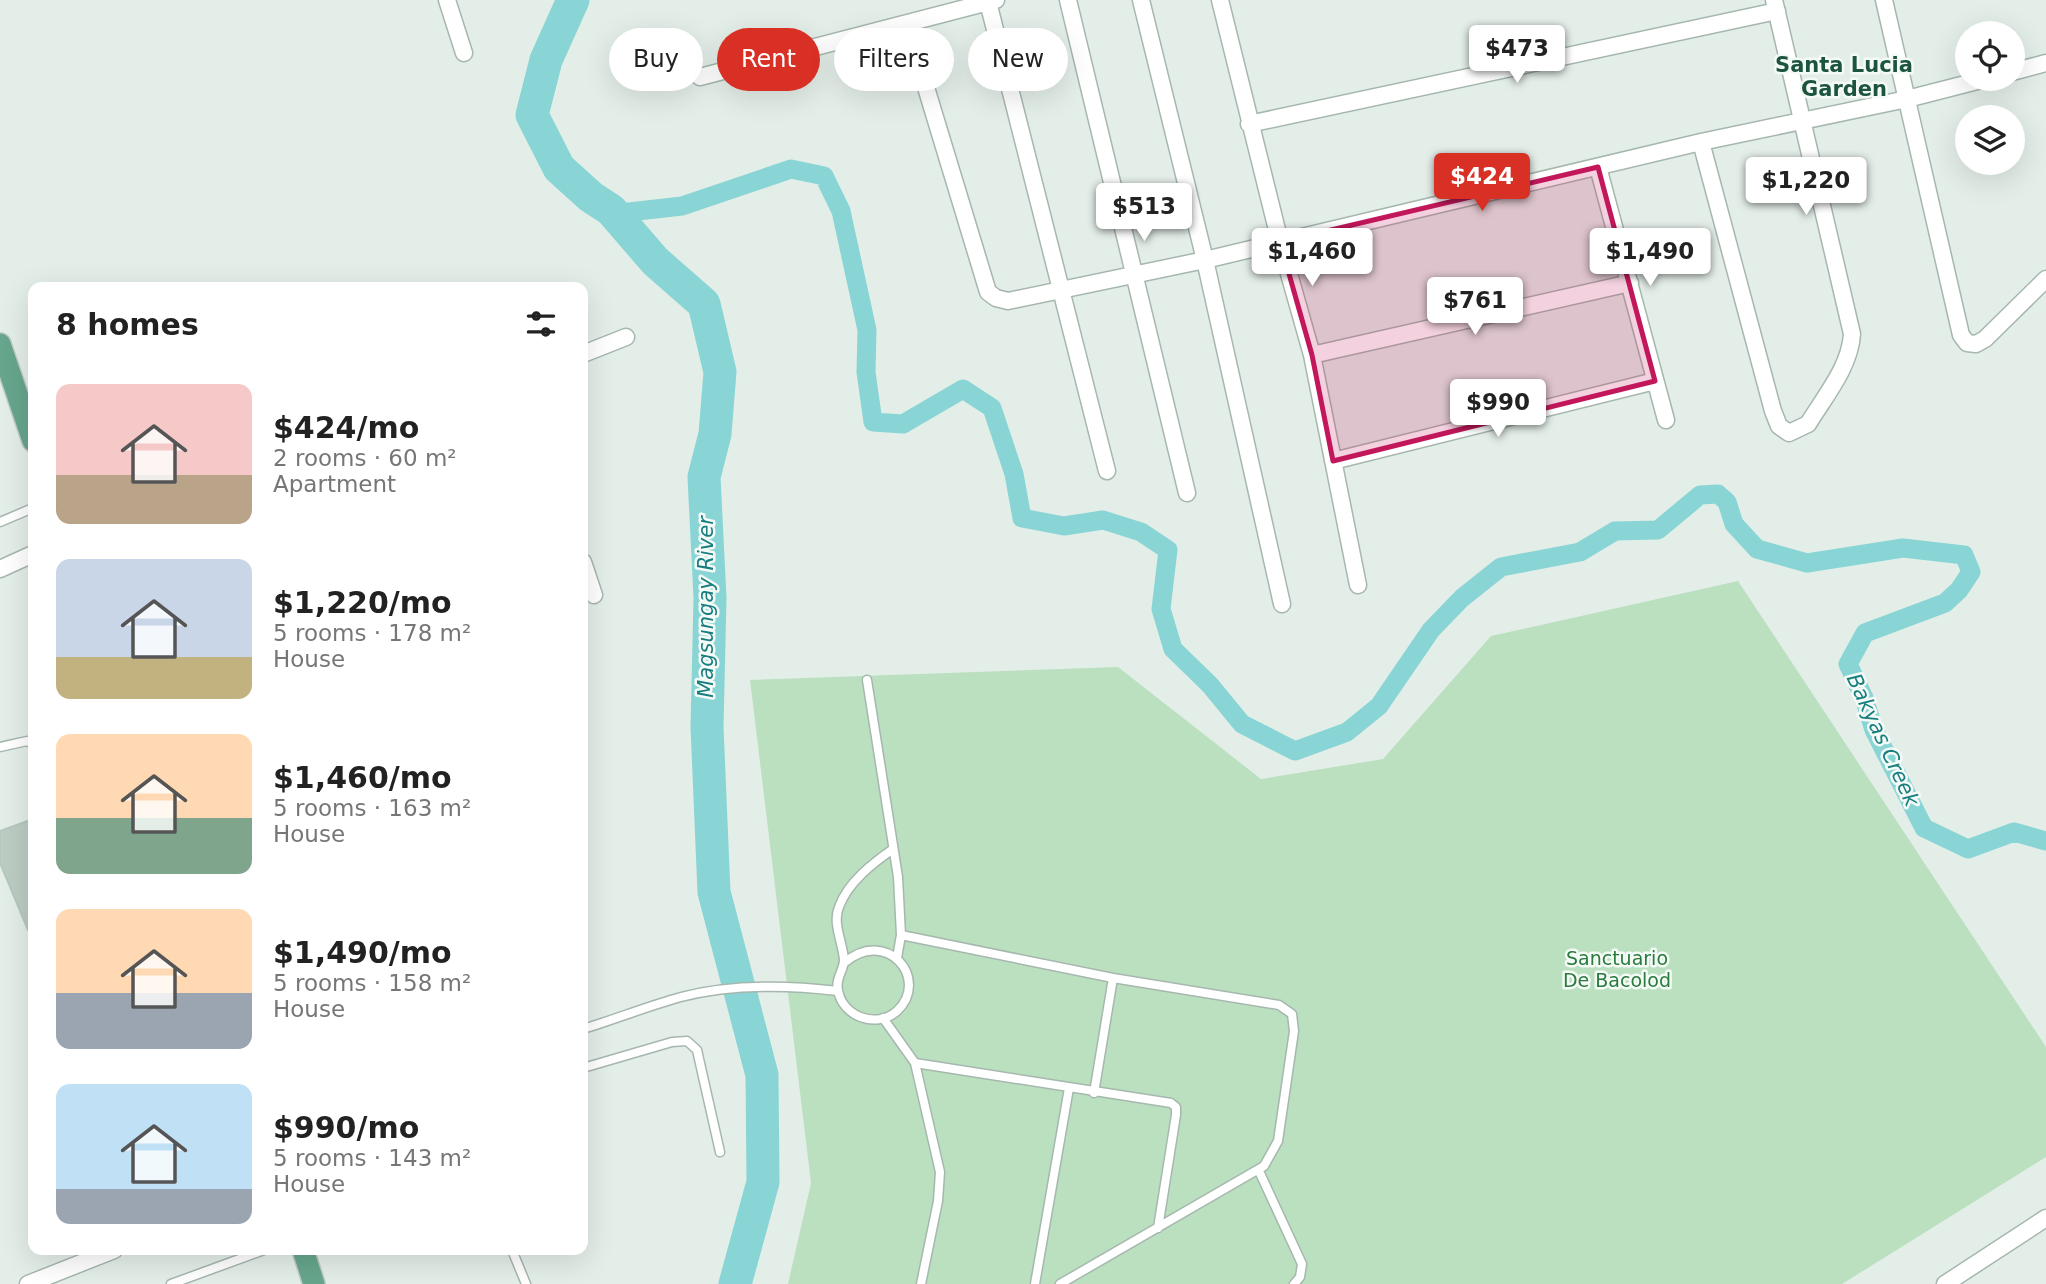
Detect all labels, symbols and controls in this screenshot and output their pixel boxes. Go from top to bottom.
map controls [1955,21,2025,175]
button: locate [1955,21,2025,91]
pin: $473 [1476,25,1558,85]
chip: Buy [609,28,703,91]
chip: Rent [717,28,820,91]
chip: Filters [834,28,954,91]
chip: New [968,28,1068,91]
text: $473 [1485,35,1549,61]
district label: Santa Lucia Garden [1775,53,1913,101]
button: layers [1955,105,2025,175]
pin: $424 [1441,154,1523,213]
pin: $1,220 [1749,158,1863,217]
text: $424 [1450,163,1514,189]
text: $1,220 [1762,167,1850,193]
pin: $513 [1103,184,1185,243]
text: $513 [1112,193,1176,219]
pin: $1,460 [1255,229,1369,288]
pin: $1,490 [1593,229,1707,288]
text: $1,460 [1268,238,1356,264]
text: $1,490 [1606,238,1694,264]
pin: $761 [1434,278,1516,337]
text: $761 [1443,287,1507,313]
icon: filters [522,305,560,343]
text: 8 homes [56,307,199,342]
pin: $990 [1457,380,1539,439]
text: $990 [1466,389,1530,415]
text: $424/mo [273,410,419,445]
icon: home [112,412,196,496]
text: 2 rooms · 60 m² [273,445,457,471]
text: Apartment [273,471,396,497]
water label: Magsungay River [694,515,718,698]
text: $1,220/mo [273,585,452,620]
icon: home [112,587,196,671]
text: 5 rooms · 178 m² [273,620,471,646]
text: House [273,646,345,672]
water label: Bakyas Creek [1842,670,1925,811]
text: $1,460/mo [273,760,452,795]
icon: home [112,762,196,846]
text: 5 rooms · 163 m² [273,795,471,821]
text: House [273,821,345,847]
text: $1,490/mo [273,935,452,970]
icon: home [112,937,196,1021]
park label: Sanctuario De Bacolod [1563,947,1671,991]
text: 5 rooms · 158 m² [273,970,471,996]
text: House [273,996,345,1022]
text: $990/mo [273,1110,419,1145]
icon: home [112,1112,196,1196]
text: 5 rooms · 143 m² [273,1145,471,1171]
text: House [273,1171,345,1197]

